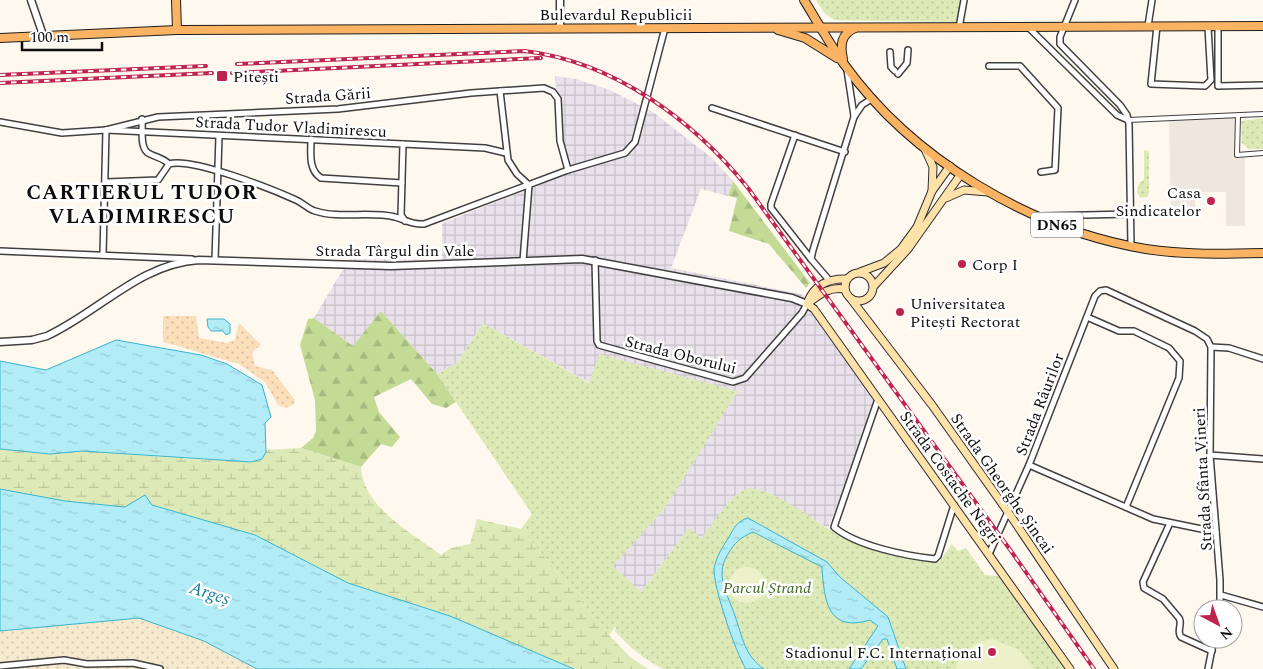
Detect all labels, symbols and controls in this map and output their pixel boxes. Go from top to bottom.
street label: Bulevardul Republicii [539,3,693,27]
scale bar [22,20,102,52]
text: 100 m [30,26,69,49]
place label: Pitești [233,65,279,89]
marker: Pitești [215,69,229,83]
street label: Strada Gării [284,81,372,111]
street label: Strada Tudor Vladimirescu [195,110,387,144]
district label: CARTIERUL TUDOR VLADIMIRESCU [26,177,258,233]
place label: Casa Sindicatelor [1116,181,1201,223]
marker: Casa Sindicatelor [1205,195,1217,207]
road number: DN65 [1031,212,1083,238]
street label: Strada Târgul din Vale [316,239,474,263]
place label: Corp I [972,253,1018,277]
marker: Corp I [956,258,968,270]
place label: Universitatea Pitești Rectorat [910,292,1021,334]
marker: Universitatea Pitești Rectorat [894,306,906,318]
street label: Strada Oborului [622,330,739,380]
street label: Strada Râurilor [1009,350,1071,459]
street label: Strada Costache Negri [894,406,1007,549]
street label: Strada Sfânta Vineri [1187,407,1219,551]
street label: Strada Gheorghe Șincai [944,408,1060,559]
water label: Argeș [185,574,234,613]
park label: Parcul Ștrand [723,576,811,600]
north arrow [1193,599,1243,649]
text: N [1215,622,1237,645]
place label: Stadionul F.C. Internațional [785,641,982,665]
marker: Stadionul F.C. Internațional [986,646,998,658]

